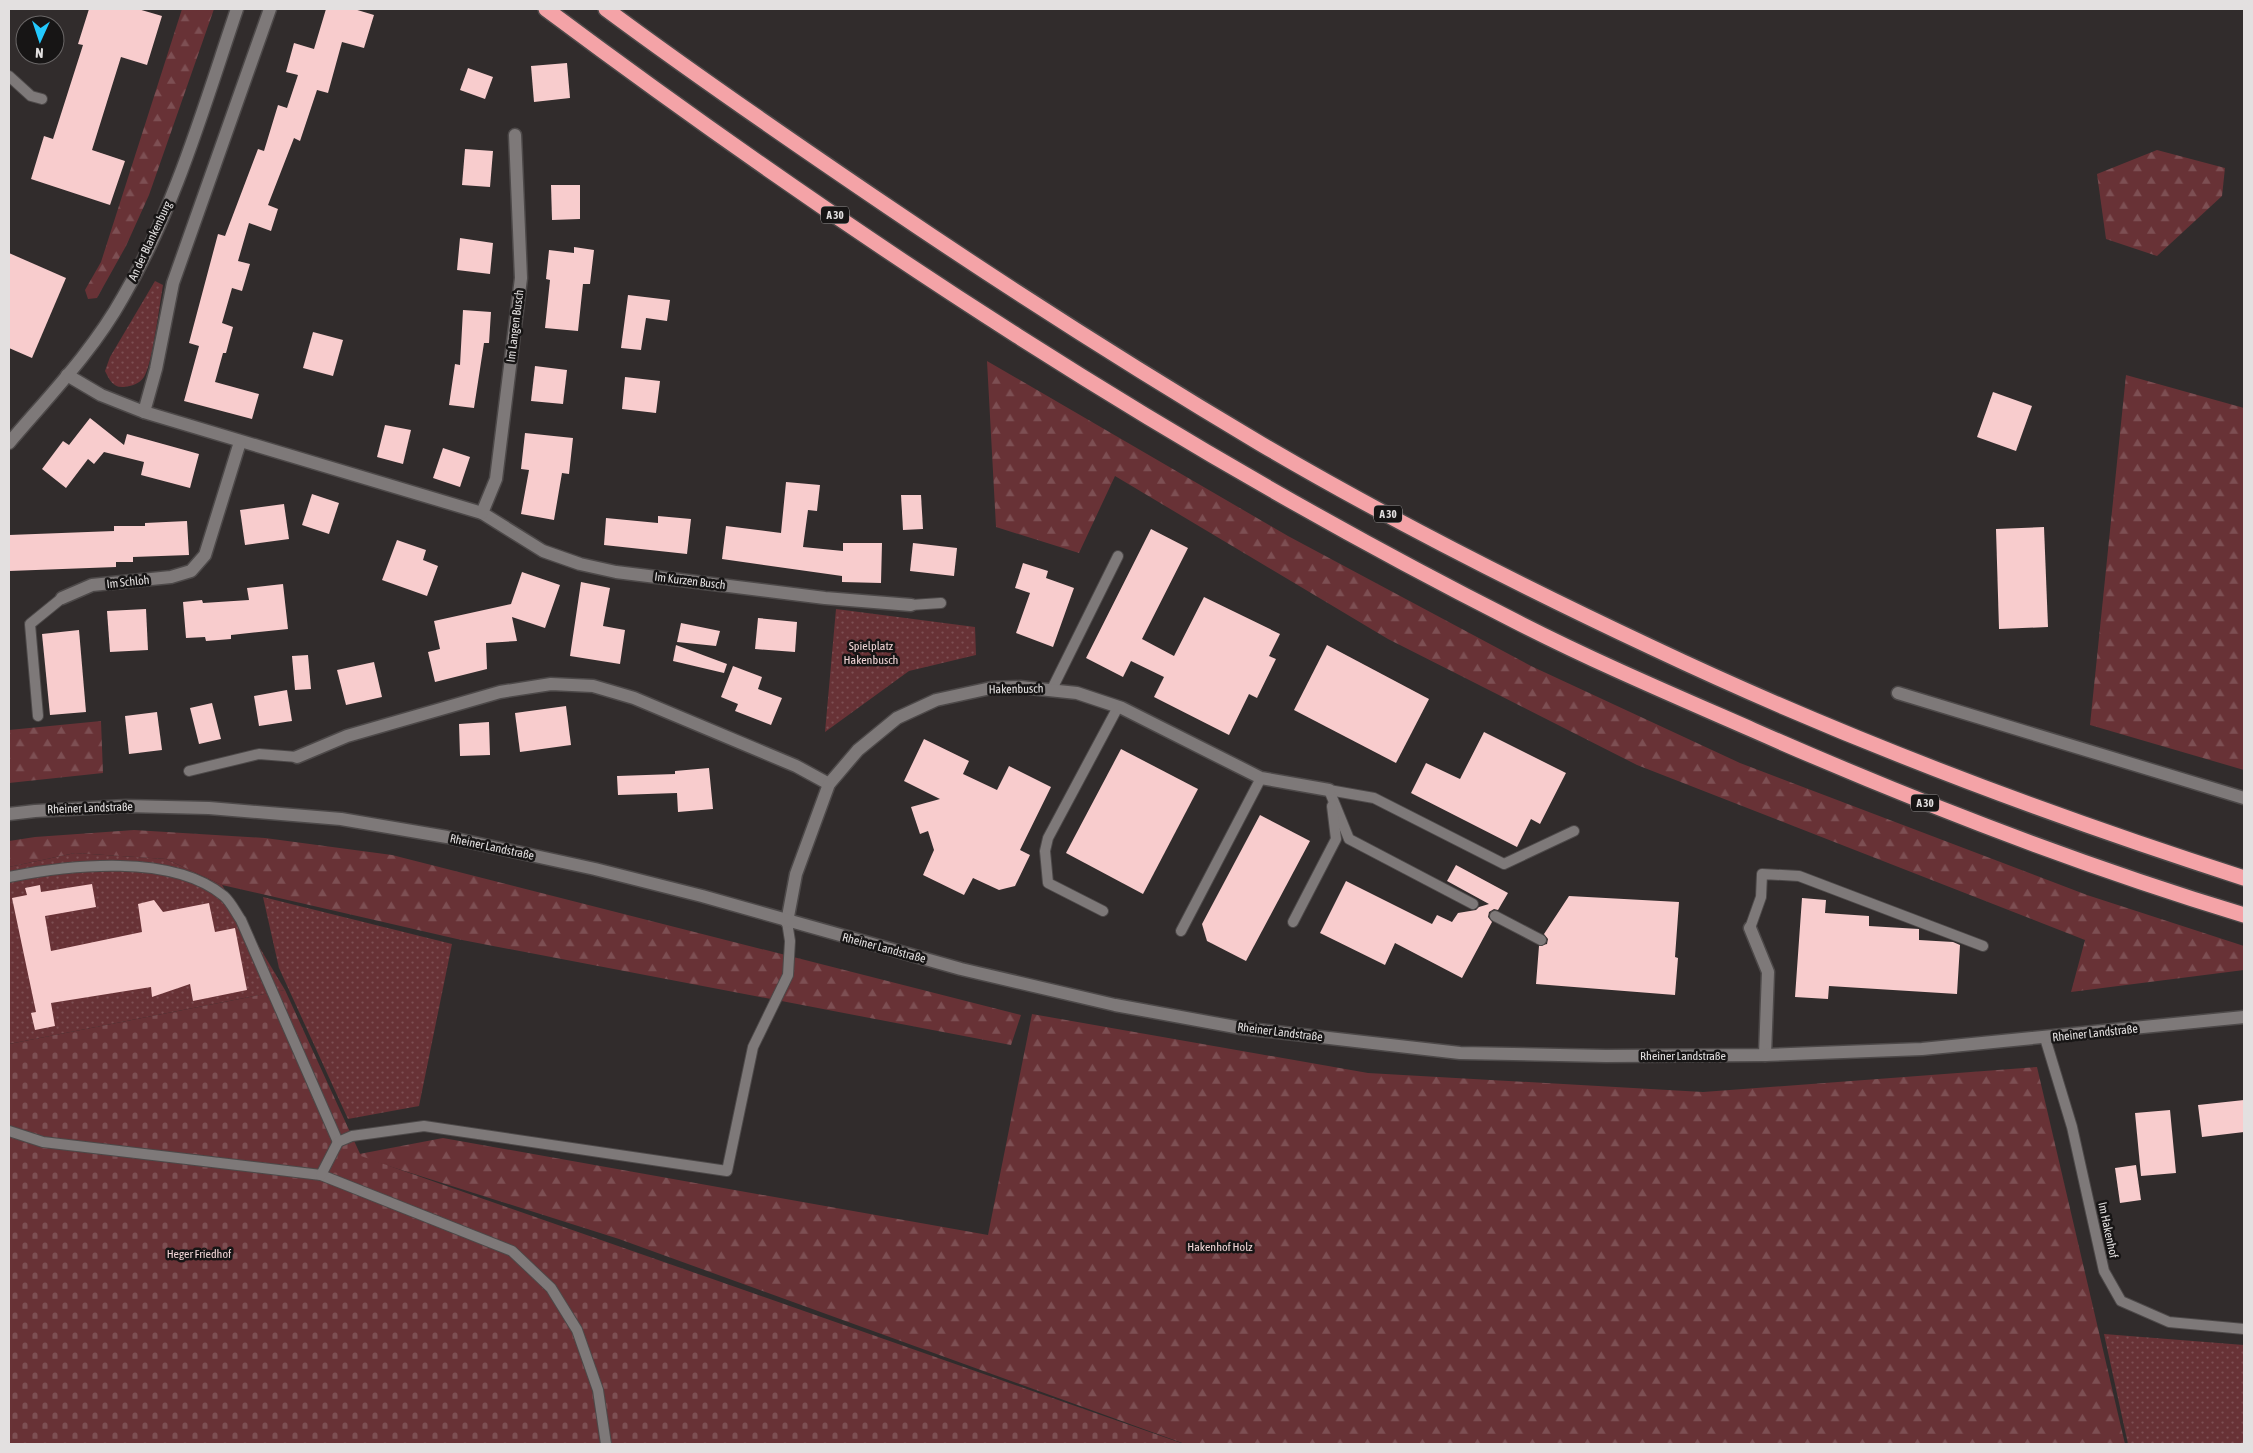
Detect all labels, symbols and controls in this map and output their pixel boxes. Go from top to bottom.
north arrow [15,15,65,65]
text: N [35,45,44,61]
street label: An der Blankenburg [125,198,175,283]
road number: A 30 [821,206,849,224]
street label: Im Langen Busch [504,289,526,363]
road number: A 30 [1374,506,1402,522]
street label: Im Kurzen Busch [654,570,726,592]
street label: Im Schloh [106,573,150,591]
park label: Spielplatz Hakenbusch [844,639,898,667]
street label: Hakenbusch [988,682,1044,696]
road number: A 30 [1911,794,1939,811]
street label: Rheiner Landstraße [47,800,133,816]
street label: Rheiner Landstraße [449,831,535,863]
street label: Rheiner Landstraße [841,930,927,966]
street label: Rheiner Landstraße [1237,1020,1323,1044]
street label: Rheiner Landstraße [2052,1022,2138,1044]
street label: Rheiner Landstraße [1640,1049,1726,1063]
street label: Im Hakenhof [2095,1201,2121,1260]
park label: Hakenhof Holz [1187,1240,1253,1254]
park label: Heger Friedhof [167,1247,232,1261]

